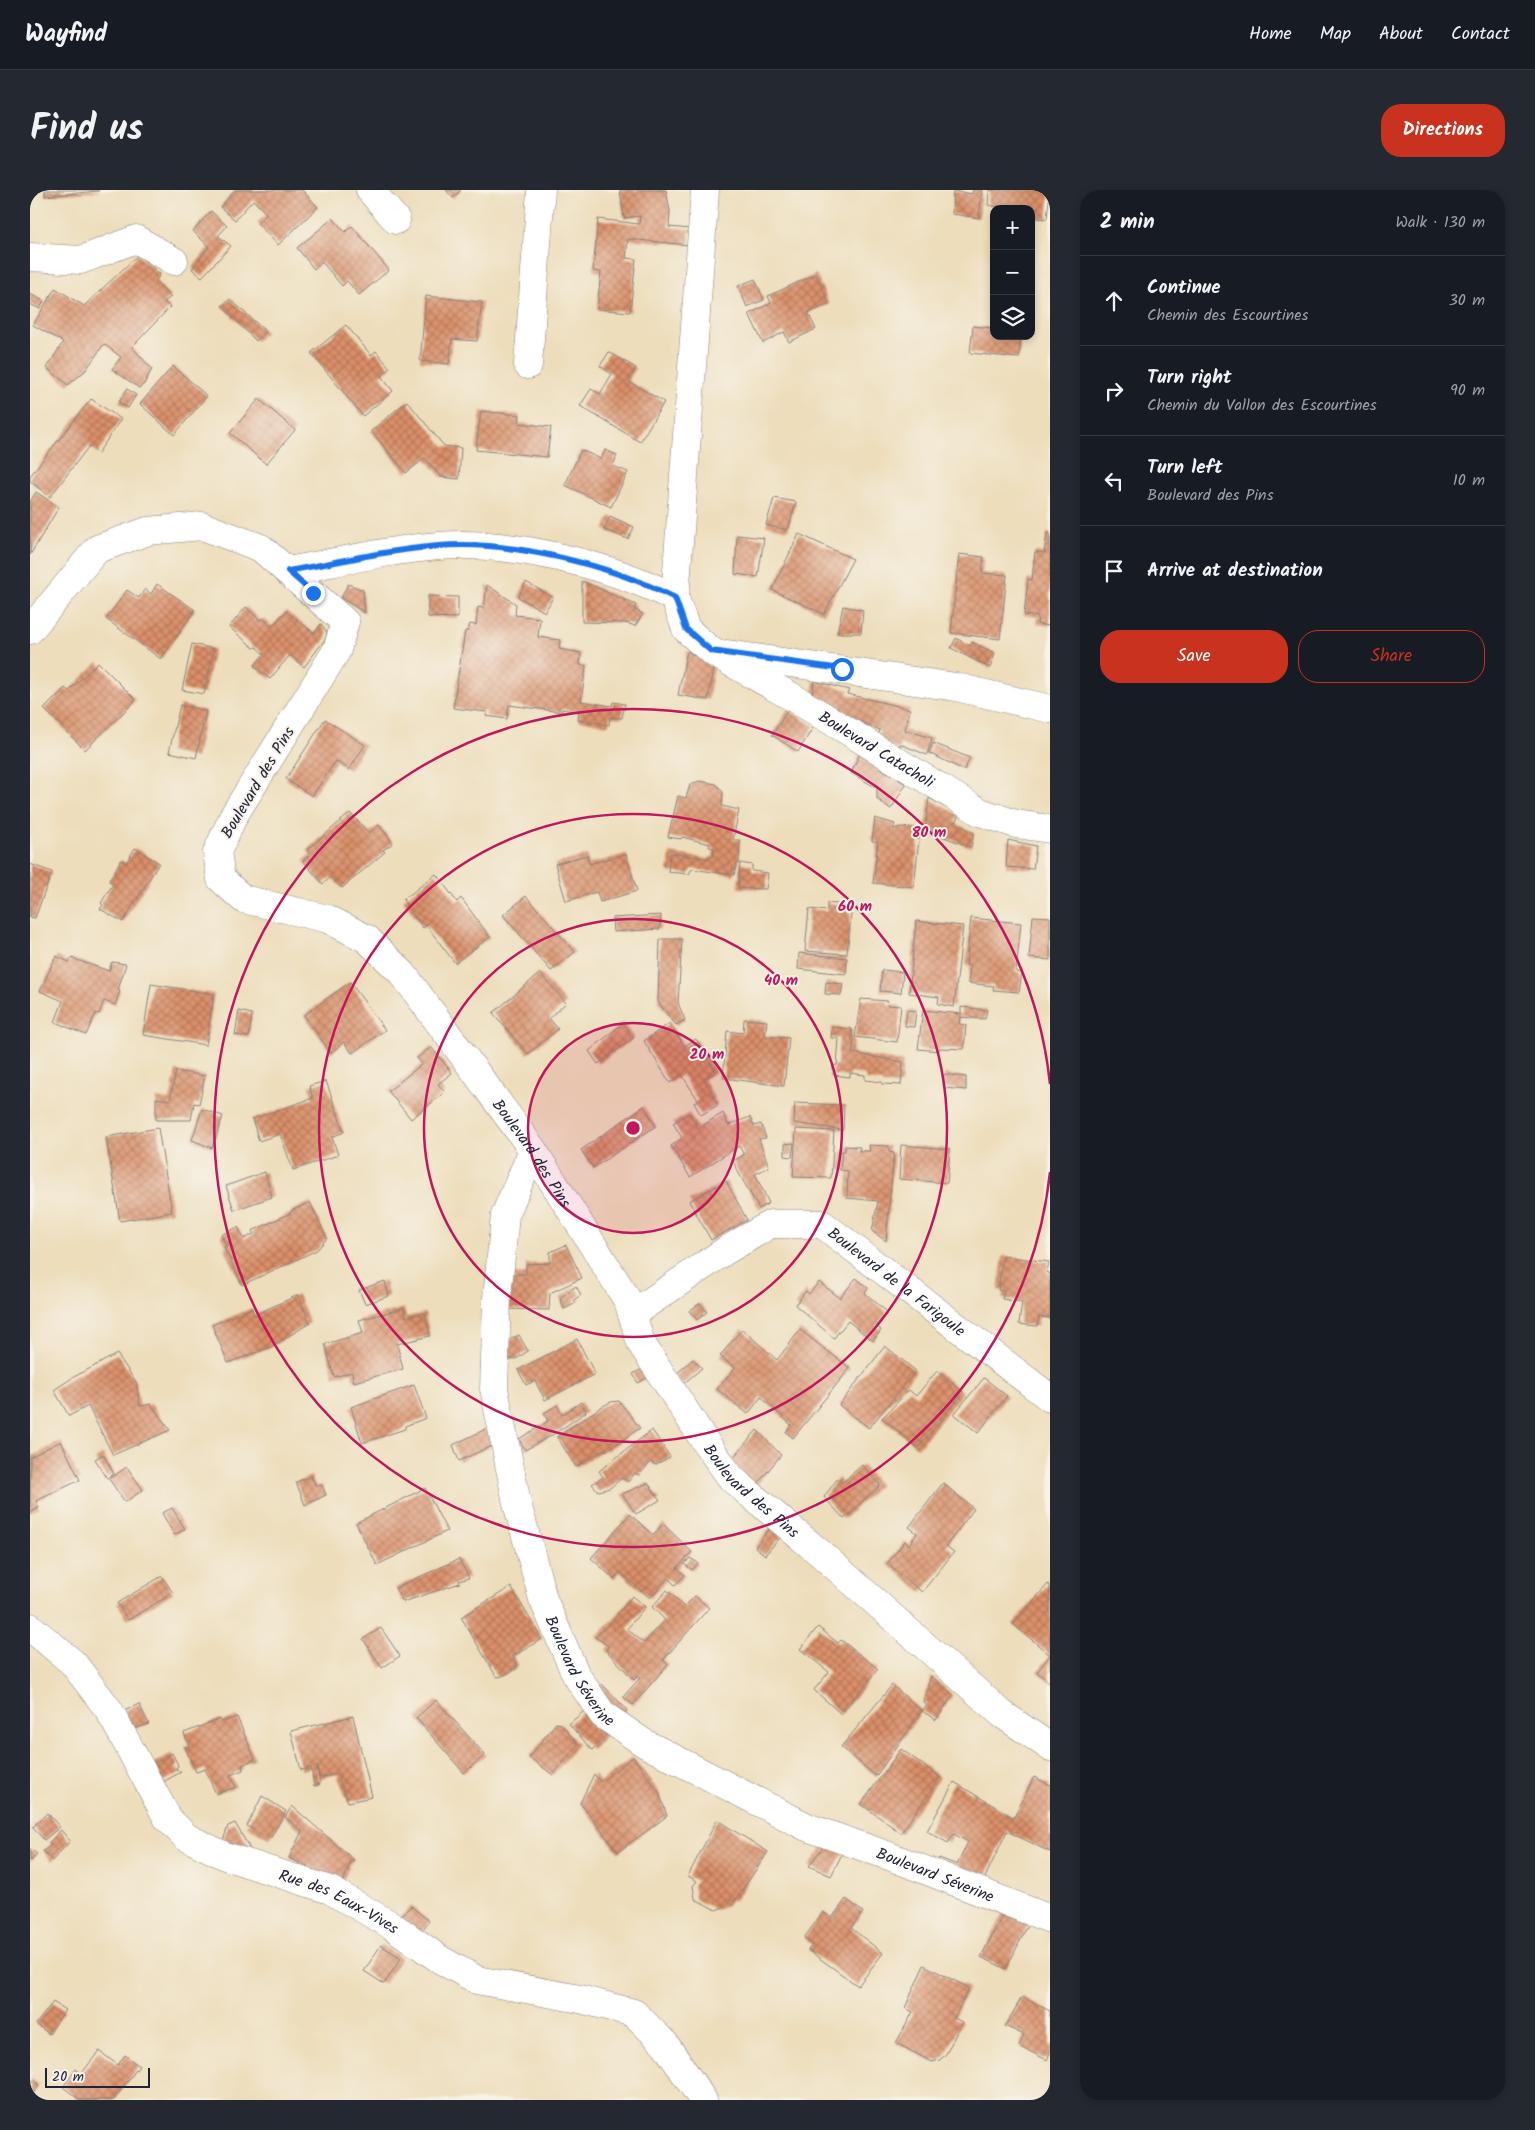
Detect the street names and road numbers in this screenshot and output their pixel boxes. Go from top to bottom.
street label: Boulevard Catacholi [813,705,940,796]
street label: Boulevard des Pins [215,722,302,843]
street label: Boulevard des Pins [485,1094,577,1213]
street label: Boulevard de la Farigoule [822,1221,971,1343]
street label: Boulevard des Pins [697,1439,804,1545]
street label: Boulevard Séverine [538,1612,619,1733]
street label: Boulevard Séverine [873,1842,998,1910]
street label: Rue des Eaux-Vives [275,1863,404,1941]

